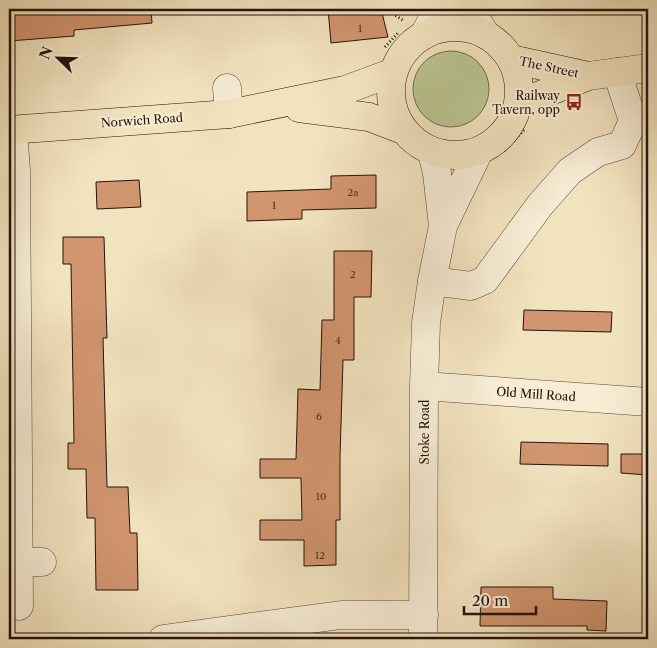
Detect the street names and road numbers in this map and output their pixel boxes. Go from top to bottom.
street label: The Street [518,53,581,81]
street label: Norwich Road [100,110,184,130]
street label: Old Mill Road [496,384,577,404]
street label: Stoke Road [417,399,432,464]

